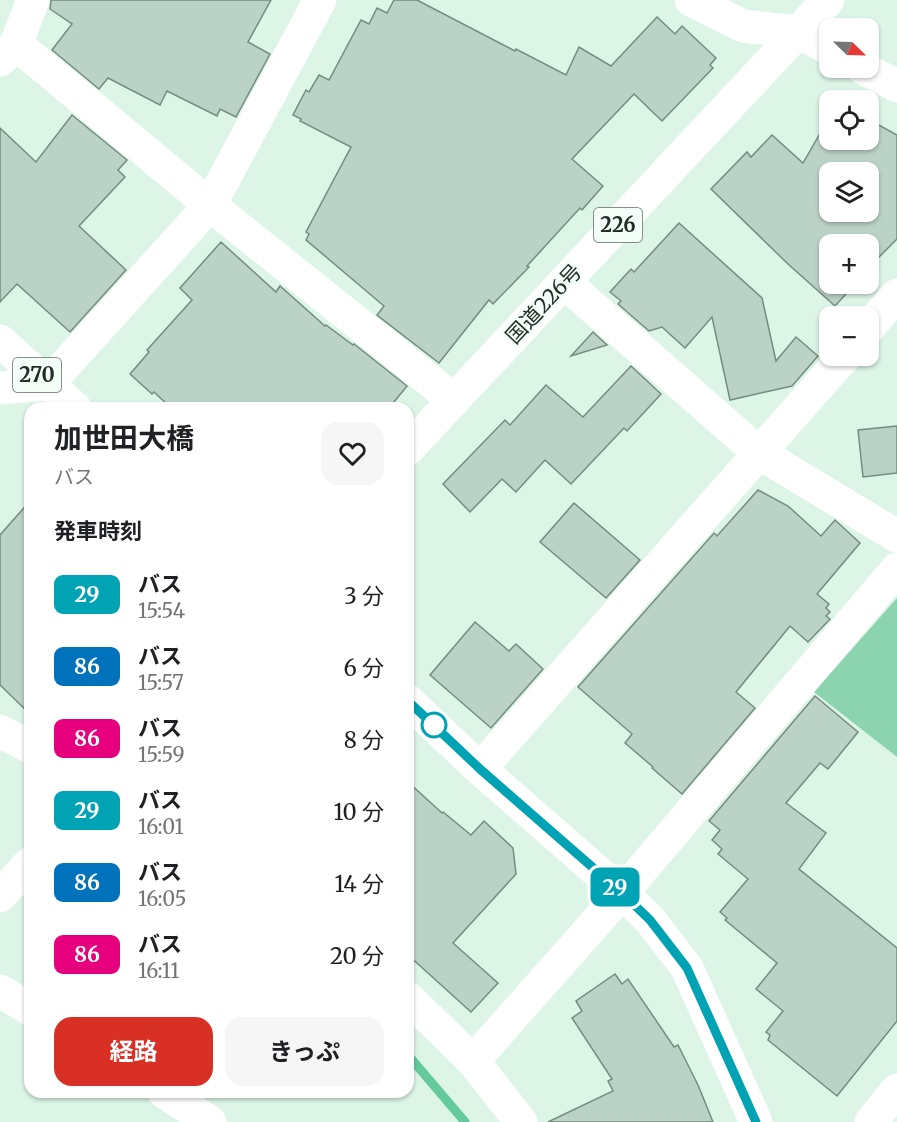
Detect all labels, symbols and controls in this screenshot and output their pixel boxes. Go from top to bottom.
north arrow [819,18,879,78]
map controls [819,18,879,366]
button: locate [819,90,879,150]
button: layers [819,162,879,222]
road number: 226 [594,208,642,242]
button: + [819,234,879,294]
street label: 国道226号 [500,258,588,349]
button: − [819,306,879,366]
road number: 270 [13,358,61,392]
text: 加世田大橋 [54,420,194,456]
button: heart [321,422,384,485]
text: バス [54,464,94,489]
text: 発車時刻 [54,517,142,545]
text: バス [138,570,182,598]
text: 29 [75,581,99,608]
text: 3 分 [344,582,384,610]
text: 15:54 [138,598,185,623]
text: バス [138,642,182,670]
text: 86 [74,653,100,680]
text: 6 分 [343,654,384,682]
text: 15:57 [138,670,184,695]
unlabelled marker [421,712,447,738]
text: バス [138,714,182,742]
text: 86 [74,725,100,752]
text: 8 分 [344,726,384,754]
text: 15:59 [138,742,185,767]
text: バス [138,786,182,814]
text: 29 [75,797,99,824]
text: 10 分 [334,798,384,826]
text: 16:01 [138,814,184,839]
text: バス [138,858,182,886]
line badge: 29 [588,868,642,906]
text: 86 [74,869,100,896]
text: 14 分 [335,870,384,898]
text: 29 [603,874,627,901]
text: 16:05 [138,886,186,911]
text: バス [138,930,182,958]
text: 86 [74,941,100,968]
text: 20 分 [330,942,384,970]
text: 16:11 [138,958,179,983]
button: 経路 [54,1017,213,1086]
button: きっぷ [225,1017,384,1086]

